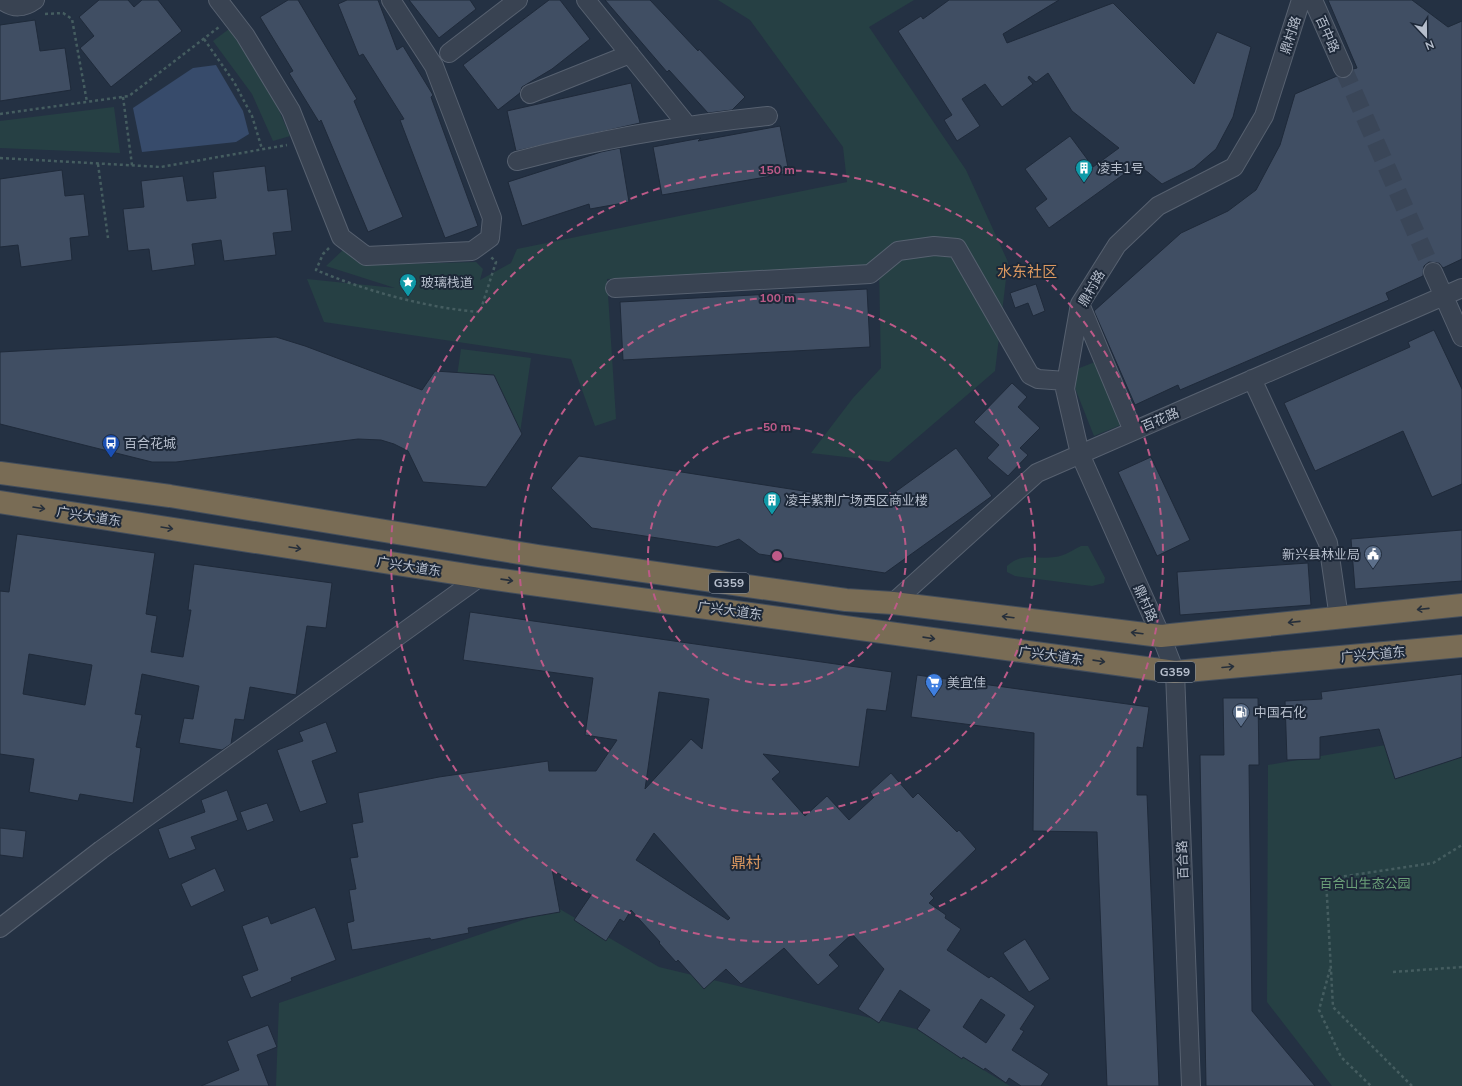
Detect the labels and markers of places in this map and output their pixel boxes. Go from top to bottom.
building icon: 凌丰1号 [1074,158,1094,183]
place label: 凌丰1号 [1097,160,1144,178]
place icon: 玻璃栈道 [398,272,418,297]
place label: 玻璃栈道 [421,274,473,292]
bus stop icon: 百合花城 [101,433,121,458]
place label: 百合花城 [124,435,176,453]
building icon: 凌丰紫荆广场西区商业楼 [762,490,782,515]
place label: 凌丰紫荆广场西区商业楼 [785,492,928,510]
public building icon: 新兴县林业局 [1363,544,1383,569]
place label: 新兴县林业局 [1282,546,1360,564]
centre of rings [770,549,784,563]
supermarket icon: 美宜佳 [924,672,944,697]
place label: 美宜佳 [947,674,986,692]
fuel station icon: 中国石化 [1231,702,1251,727]
place label: 中国石化 [1254,704,1306,722]

